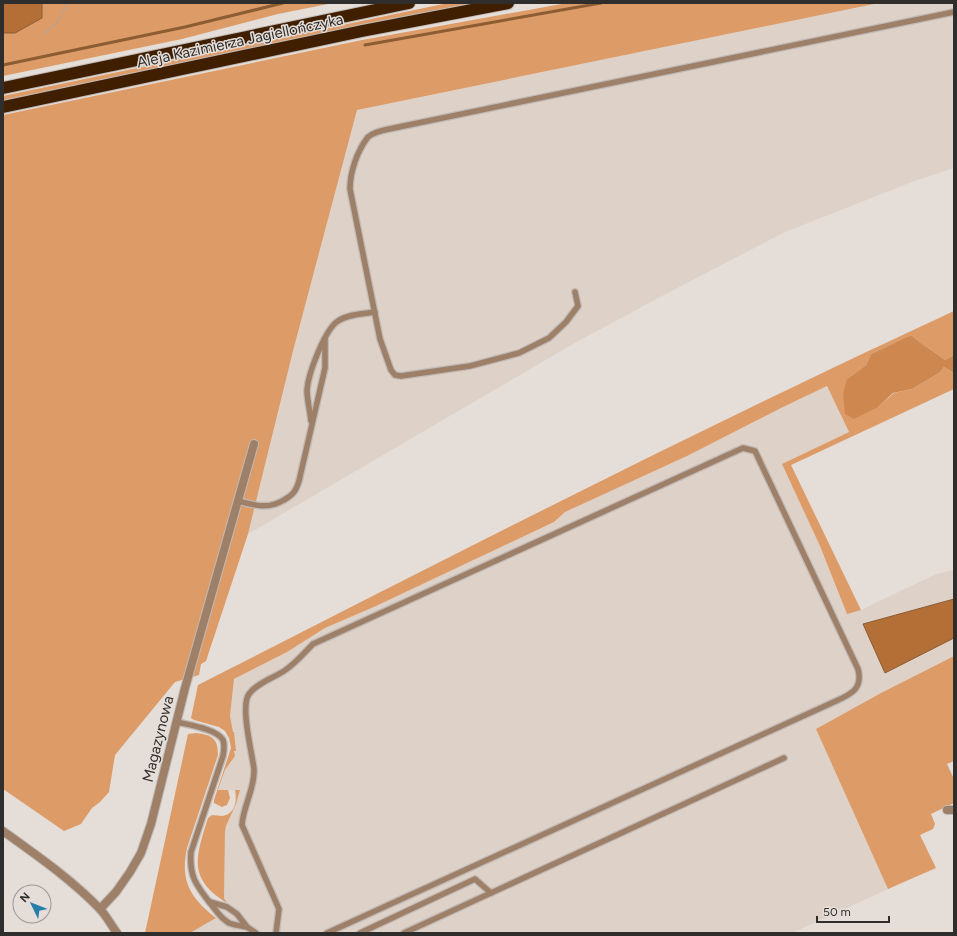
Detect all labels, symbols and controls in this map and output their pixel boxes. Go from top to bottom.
street label: Aleja Kazimierza Jagiellończyka [135,10,345,72]
street label: Magazynowa [139,694,177,784]
north arrow [12,884,52,924]
text: N [17,890,33,905]
scale bar [817,898,889,924]
text: 50 m [823,905,851,919]

